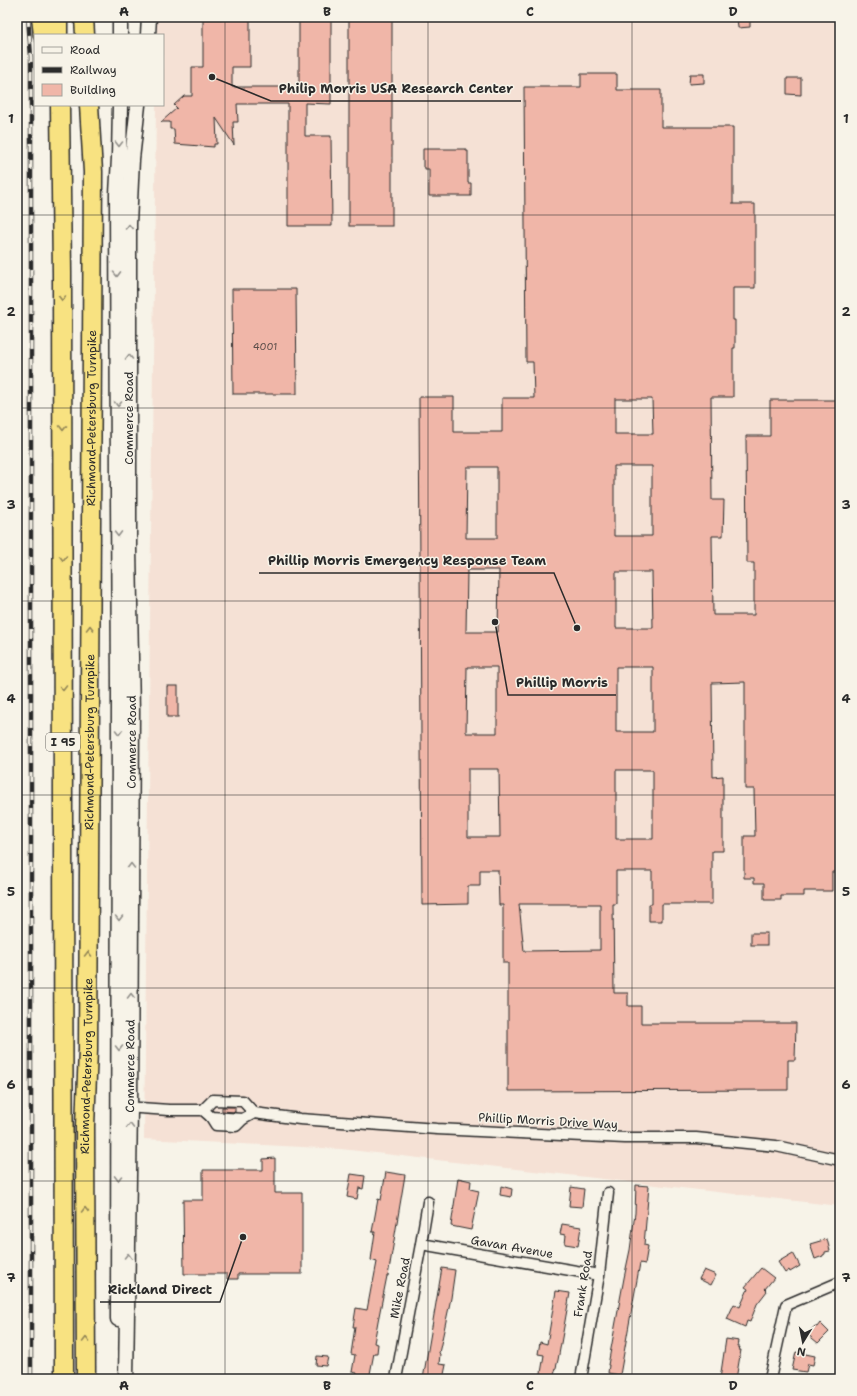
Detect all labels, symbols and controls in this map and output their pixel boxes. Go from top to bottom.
text: A [119,3,129,20]
text: B [323,3,331,20]
text: C [526,3,534,20]
text: D [728,3,738,20]
legend [34,34,164,106]
text: Road [70,42,101,58]
text: Railway [70,62,117,78]
callout: Philip Morris USA Research Center [271,76,521,101]
text: Philip Morris USA Research Center [279,80,513,97]
text: Building [70,82,116,98]
text: 1 [8,110,14,127]
text: 1 [843,110,849,127]
one-way arrow [115,141,123,147]
one-way arrow [125,224,133,230]
one-way arrow [113,271,122,277]
one-way arrow [58,295,66,301]
text: 2 [6,303,16,320]
text: 2 [841,303,851,320]
street label: Richmond-Petersburg Turnpike [83,330,100,506]
house number: 4001 [253,340,277,353]
one-way arrow [125,354,133,360]
street label: Commerce Road [121,371,137,465]
one-way arrow [114,401,122,407]
one-way arrow [59,425,67,431]
text: 3 [6,496,16,513]
text: 3 [841,496,851,513]
one-way arrow [114,531,122,537]
callout: Phillip Morris Emergency Response Team [259,548,554,573]
text: Phillip Morris Emergency Response Team [268,552,546,569]
one-way arrow [59,555,67,561]
one-way arrow [86,625,95,631]
street label: Richmond-Petersburg Turnpike [81,654,98,830]
callout: Phillip Morris [508,670,616,695]
text: Phillip Morris [516,674,608,691]
one-way arrow [59,685,67,691]
text: 4 [6,690,16,707]
text: 4 [841,690,851,707]
street label: Commerce Road [124,695,140,789]
one-way arrow [115,729,123,735]
road number: I 95 [46,733,80,751]
one-way arrow [127,863,135,869]
text: 5 [7,883,15,900]
text: 5 [842,883,850,900]
one-way arrow [115,915,123,921]
one-way arrow [84,951,93,957]
street label: Richmond-Petersburg Turnpike [77,978,96,1154]
one-way arrow [127,993,135,999]
street label: Commerce Road [122,1019,138,1113]
one-way arrow [115,1045,123,1051]
text: 6 [6,1076,16,1093]
text: 6 [841,1076,851,1093]
street label: Phillip Morris Drive Way [478,1109,618,1133]
one-way arrow [126,1123,134,1129]
one-way arrow [114,1175,122,1181]
one-way arrow [81,1207,89,1213]
street label: Gavan Avenue [470,1232,555,1262]
street label: Frank Road [570,1249,596,1318]
one-way arrow [124,1253,132,1259]
street label: Mike Road [386,1256,414,1320]
text: 7 [6,1269,16,1286]
text: 7 [841,1269,851,1286]
callout: Rickland Direct [100,1277,220,1302]
text: Rickland Direct [108,1281,212,1298]
north arrow [783,1322,823,1362]
one-way arrow [82,1337,90,1343]
text: N [795,1343,807,1359]
text: A [119,1377,129,1394]
text: B [323,1377,331,1394]
text: C [526,1377,534,1394]
text: D [728,1377,738,1394]

